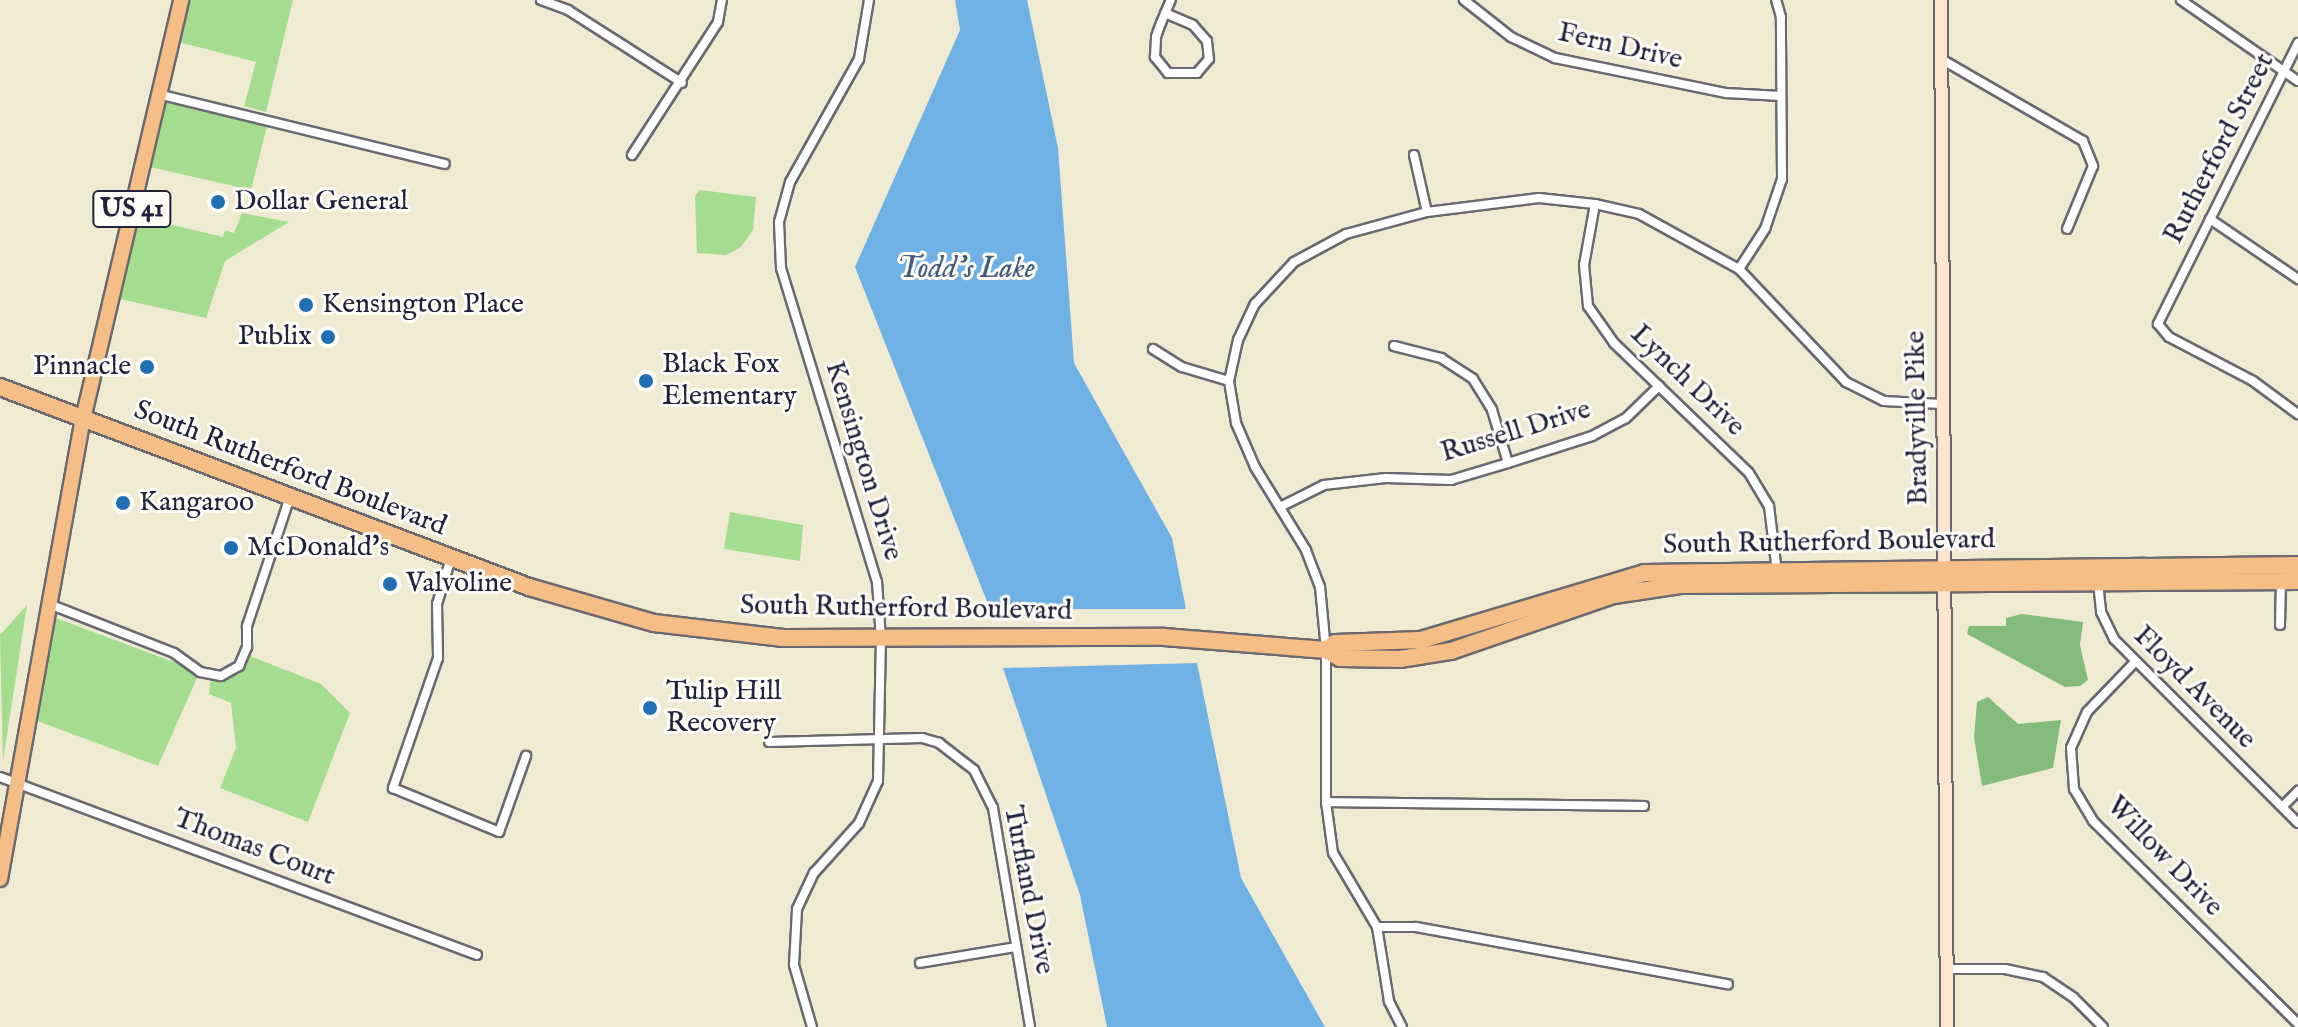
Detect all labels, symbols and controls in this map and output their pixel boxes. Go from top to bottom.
street label: Fern Drive [1554,16,1686,78]
street label: Rutherford Street [2158,48,2282,250]
place label: Dollar General [234,185,408,219]
road number: US 41 [92,187,172,231]
marker: Dollar General [209,193,227,211]
water label: Todd's Lake [897,251,1035,287]
place label: Kensington Place [322,288,524,322]
marker: Kensington Place [297,296,315,314]
street label: Lynch Drive [1623,318,1751,444]
place label: Publix [238,320,312,354]
marker: Publix [319,328,337,346]
street label: Bradyville Pike [1900,330,1936,506]
place label: Black Fox Elementary [662,348,797,414]
place label: Pinnacle [33,350,131,384]
street label: Kensington Drive [817,357,909,565]
marker: Pinnacle [138,358,156,376]
marker: Black Fox Elementary [637,372,655,390]
street label: Russell Drive [1437,393,1595,471]
street label: South Rutherford Boulevard [129,394,451,544]
place label: Kangaroo [139,486,254,520]
marker: Kangaroo [114,494,132,512]
street label: South Rutherford Boulevard [1663,523,1995,563]
place label: McDonald's [247,531,389,565]
marker: McDonald's [222,539,240,557]
place label: Valvoline [406,567,512,601]
marker: Valvoline [381,575,399,593]
street label: South Rutherford Boulevard [740,589,1072,629]
street label: Floyd Avenue [2126,620,2262,756]
place label: Tulip Hill Recovery [666,675,782,741]
marker: Tulip Hill Recovery [641,699,659,717]
street label: Willow Drive [2098,790,2230,924]
street label: Thomas Court [169,802,339,894]
street label: Turfland Drive [995,803,1061,977]

